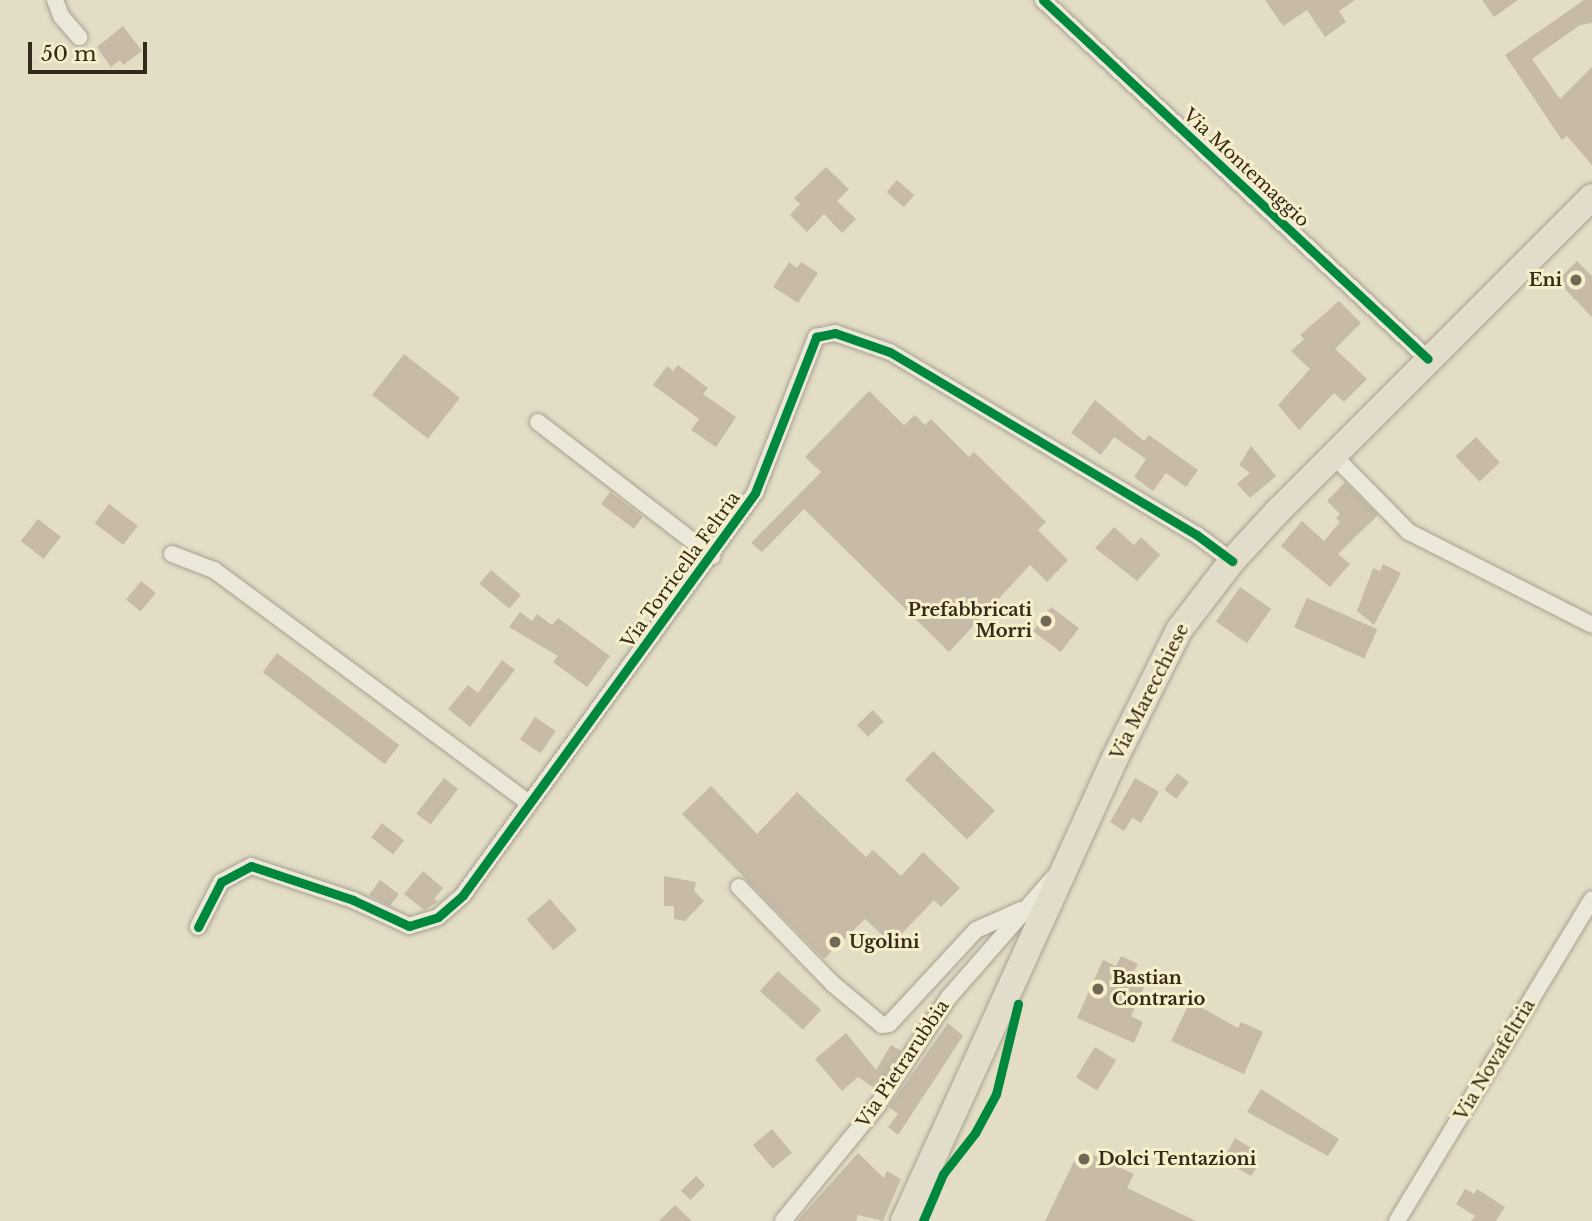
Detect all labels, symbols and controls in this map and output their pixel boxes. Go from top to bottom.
scale bar [32,28,150,72]
text: 50 m [41,41,96,67]
street label: Via Montemaggio [1179,104,1313,232]
place label: Eni [1529,269,1562,291]
marker: Eni [1568,272,1584,288]
street label: Via Torricella Feltria [617,487,745,653]
place label: Prefabbricati Morri [908,600,1032,642]
marker: Prefabbricati Morri [1038,613,1054,629]
street label: Via Marecchiese [1106,620,1194,764]
place label: Ugolini [849,931,920,953]
marker: Ugolini [827,934,843,950]
place label: Bastian Contrario [1112,968,1205,1010]
marker: Bastian Contrario [1090,981,1106,997]
street label: Via Novafeltria [1450,995,1540,1125]
street label: Via Pietrarubbia [852,996,954,1132]
place label: Dolci Tentazioni [1098,1148,1257,1170]
marker: Dolci Tentazioni [1076,1151,1092,1167]

